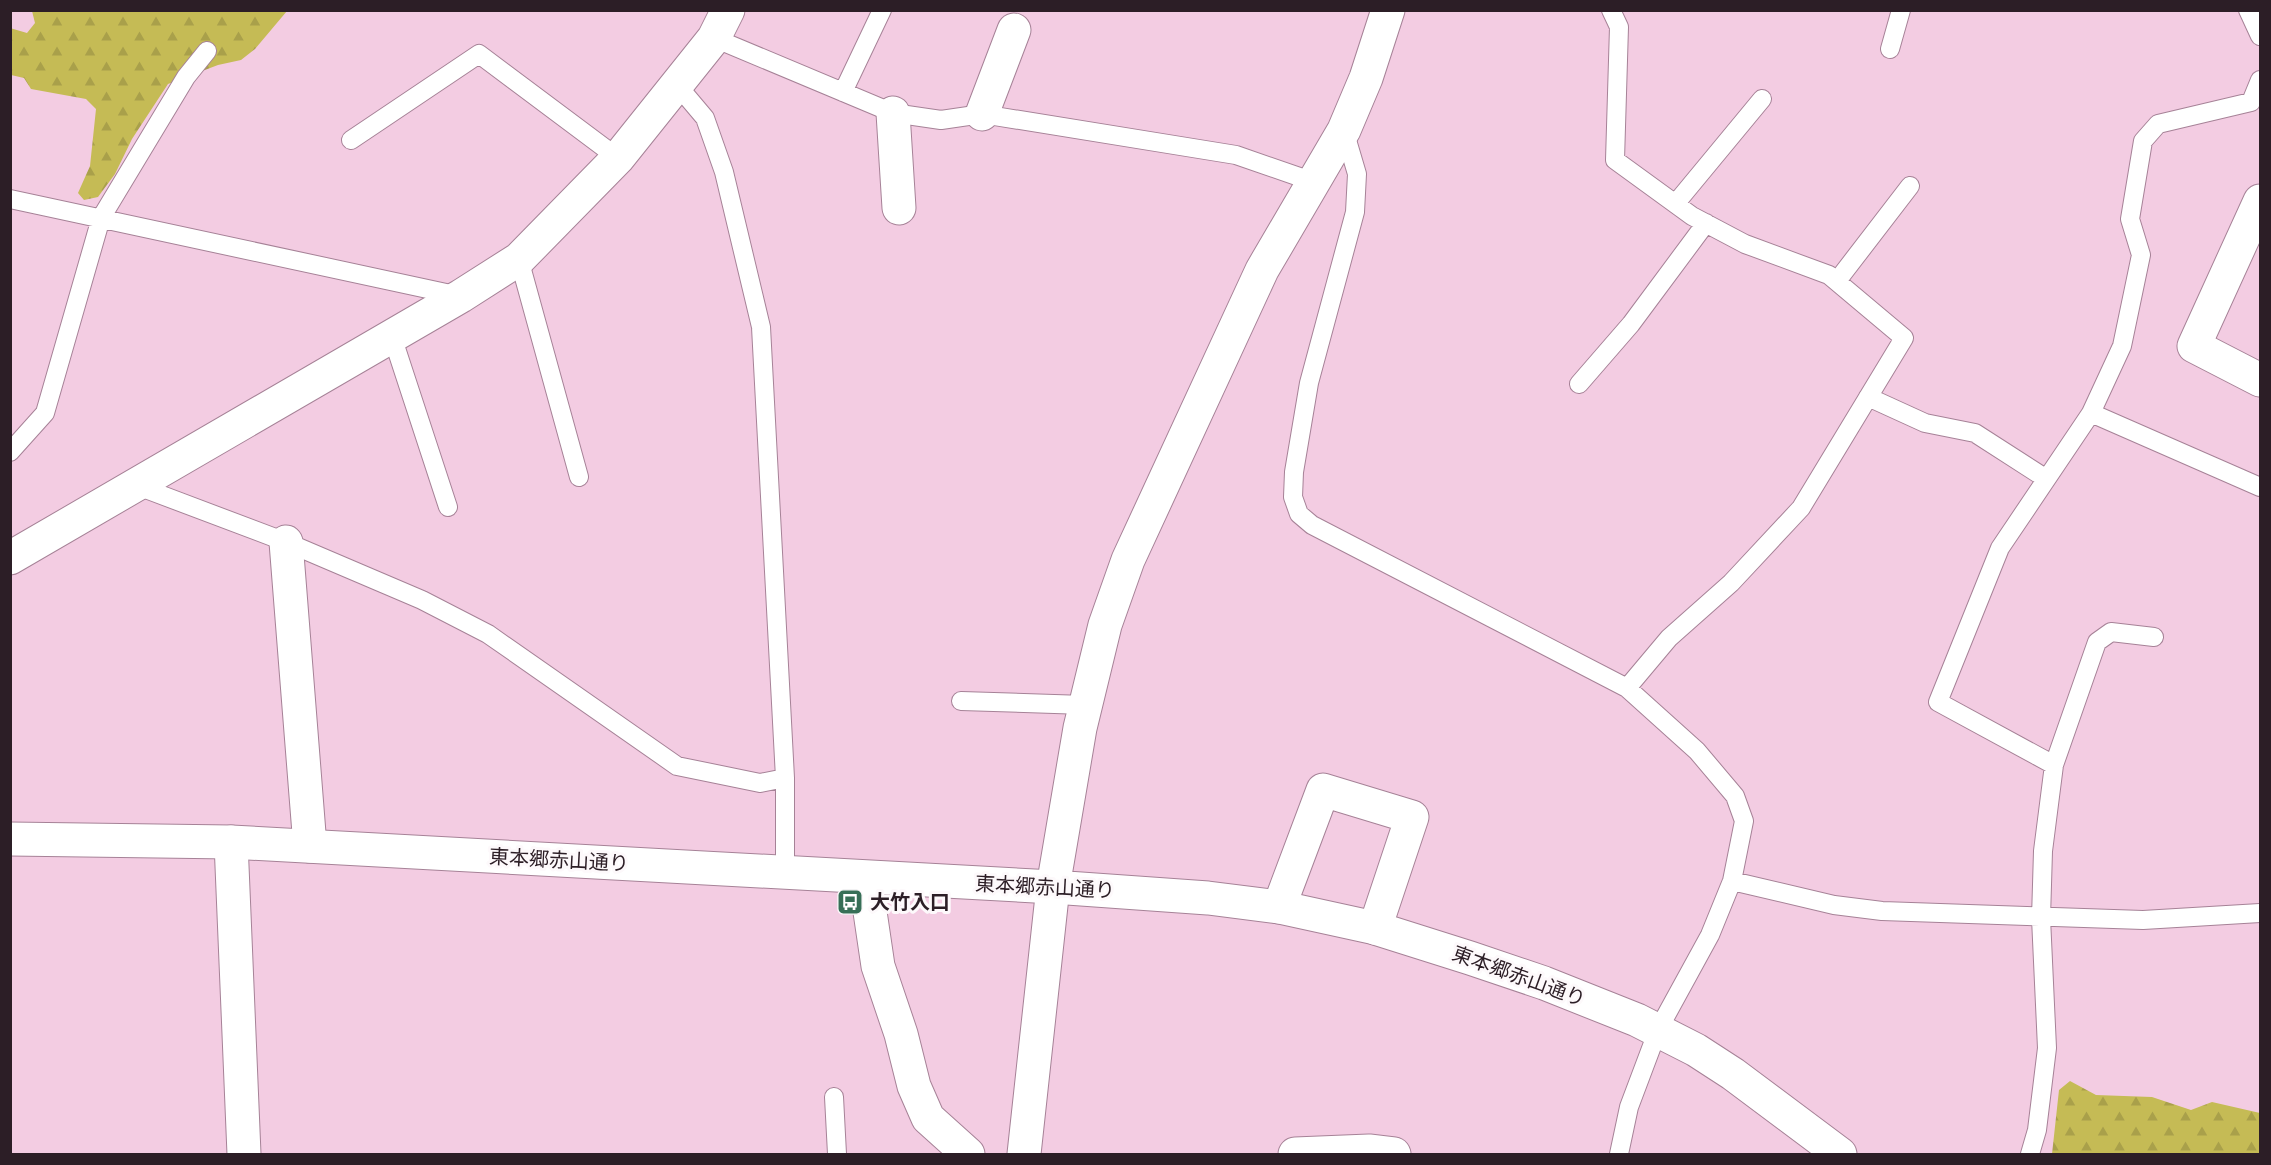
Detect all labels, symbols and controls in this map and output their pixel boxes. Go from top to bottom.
street label: 東本郷赤山通り [488,843,630,877]
street label: 東本郷赤山通り [974,870,1116,904]
bus stop icon: 大竹入口 [835,887,865,917]
place label: 大竹入口 [870,889,950,915]
street label: 東本郷赤山通り [1449,940,1589,1012]

